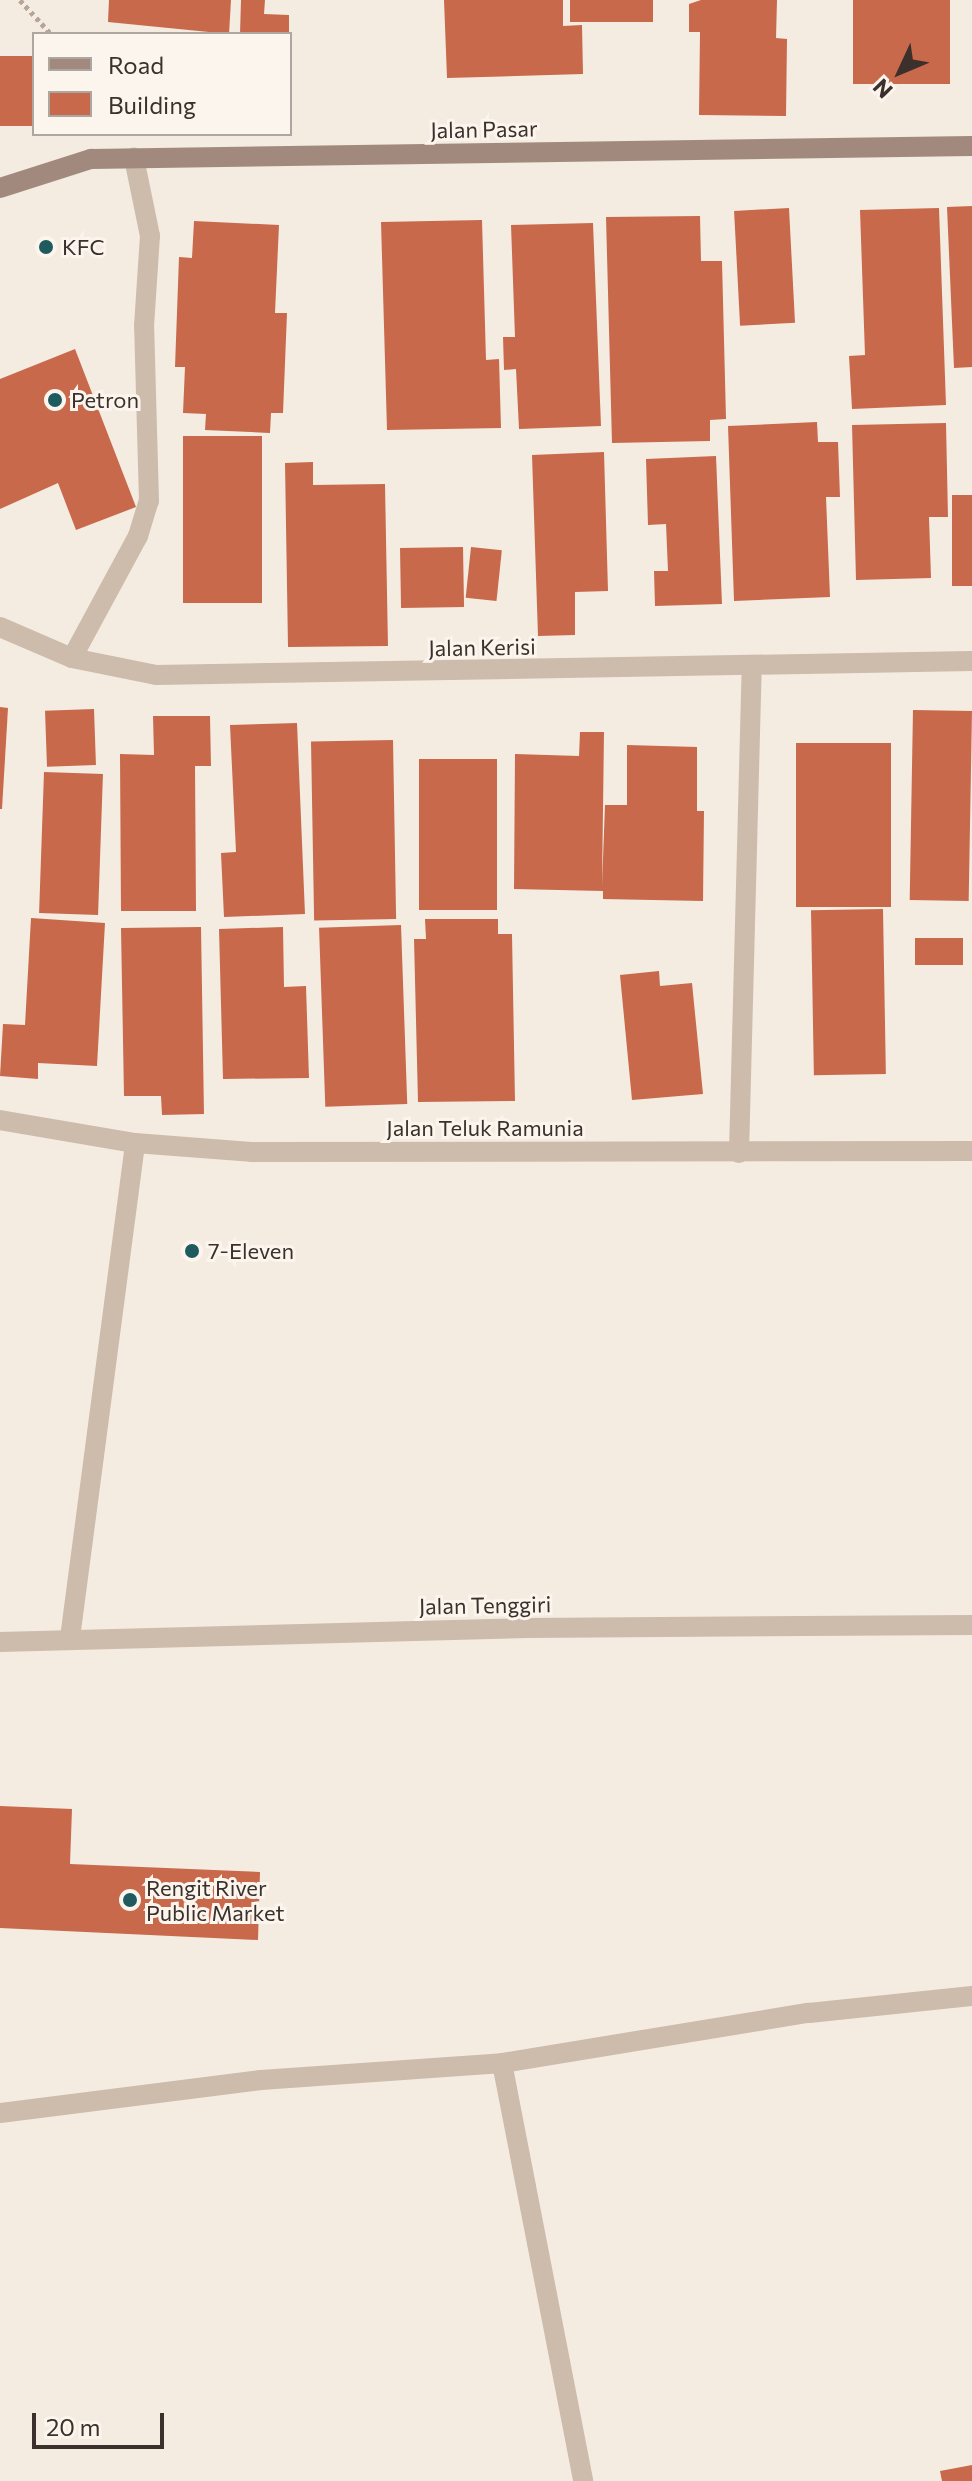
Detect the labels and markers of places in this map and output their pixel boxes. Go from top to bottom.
place label: KFC [62,234,104,260]
marker: KFC [37,238,55,256]
place label: Petron [71,387,139,413]
marker: Petron [46,391,64,409]
place label: 7-Eleven [208,1238,294,1264]
marker: 7-Eleven [183,1242,201,1260]
place label: Rengit River Public Market [146,1874,284,1926]
marker: Rengit River Public Market [121,1891,139,1909]

